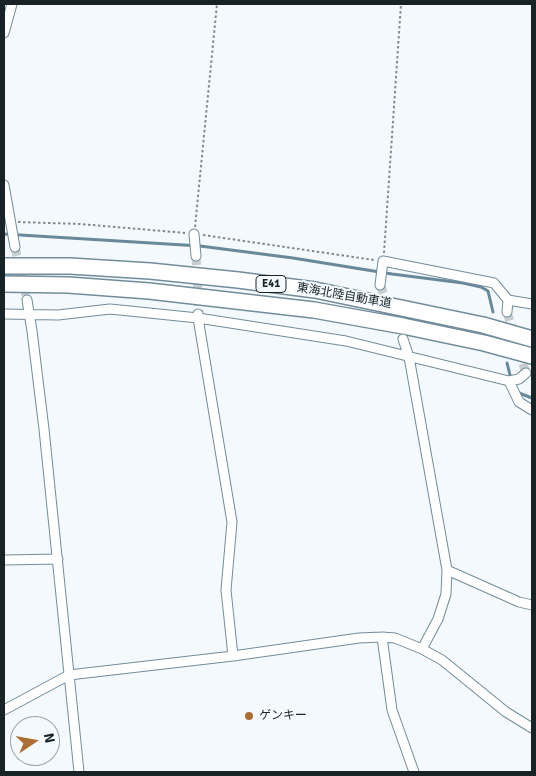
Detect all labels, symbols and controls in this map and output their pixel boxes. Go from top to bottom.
road number: E41 [256,276,286,292]
street label: 東海北陸自動車道 [295,281,393,311]
place label: ゲンキー [259,709,307,723]
marker: ゲンキー [243,710,255,722]
north arrow [10,716,60,766]
text: N [40,731,59,745]

